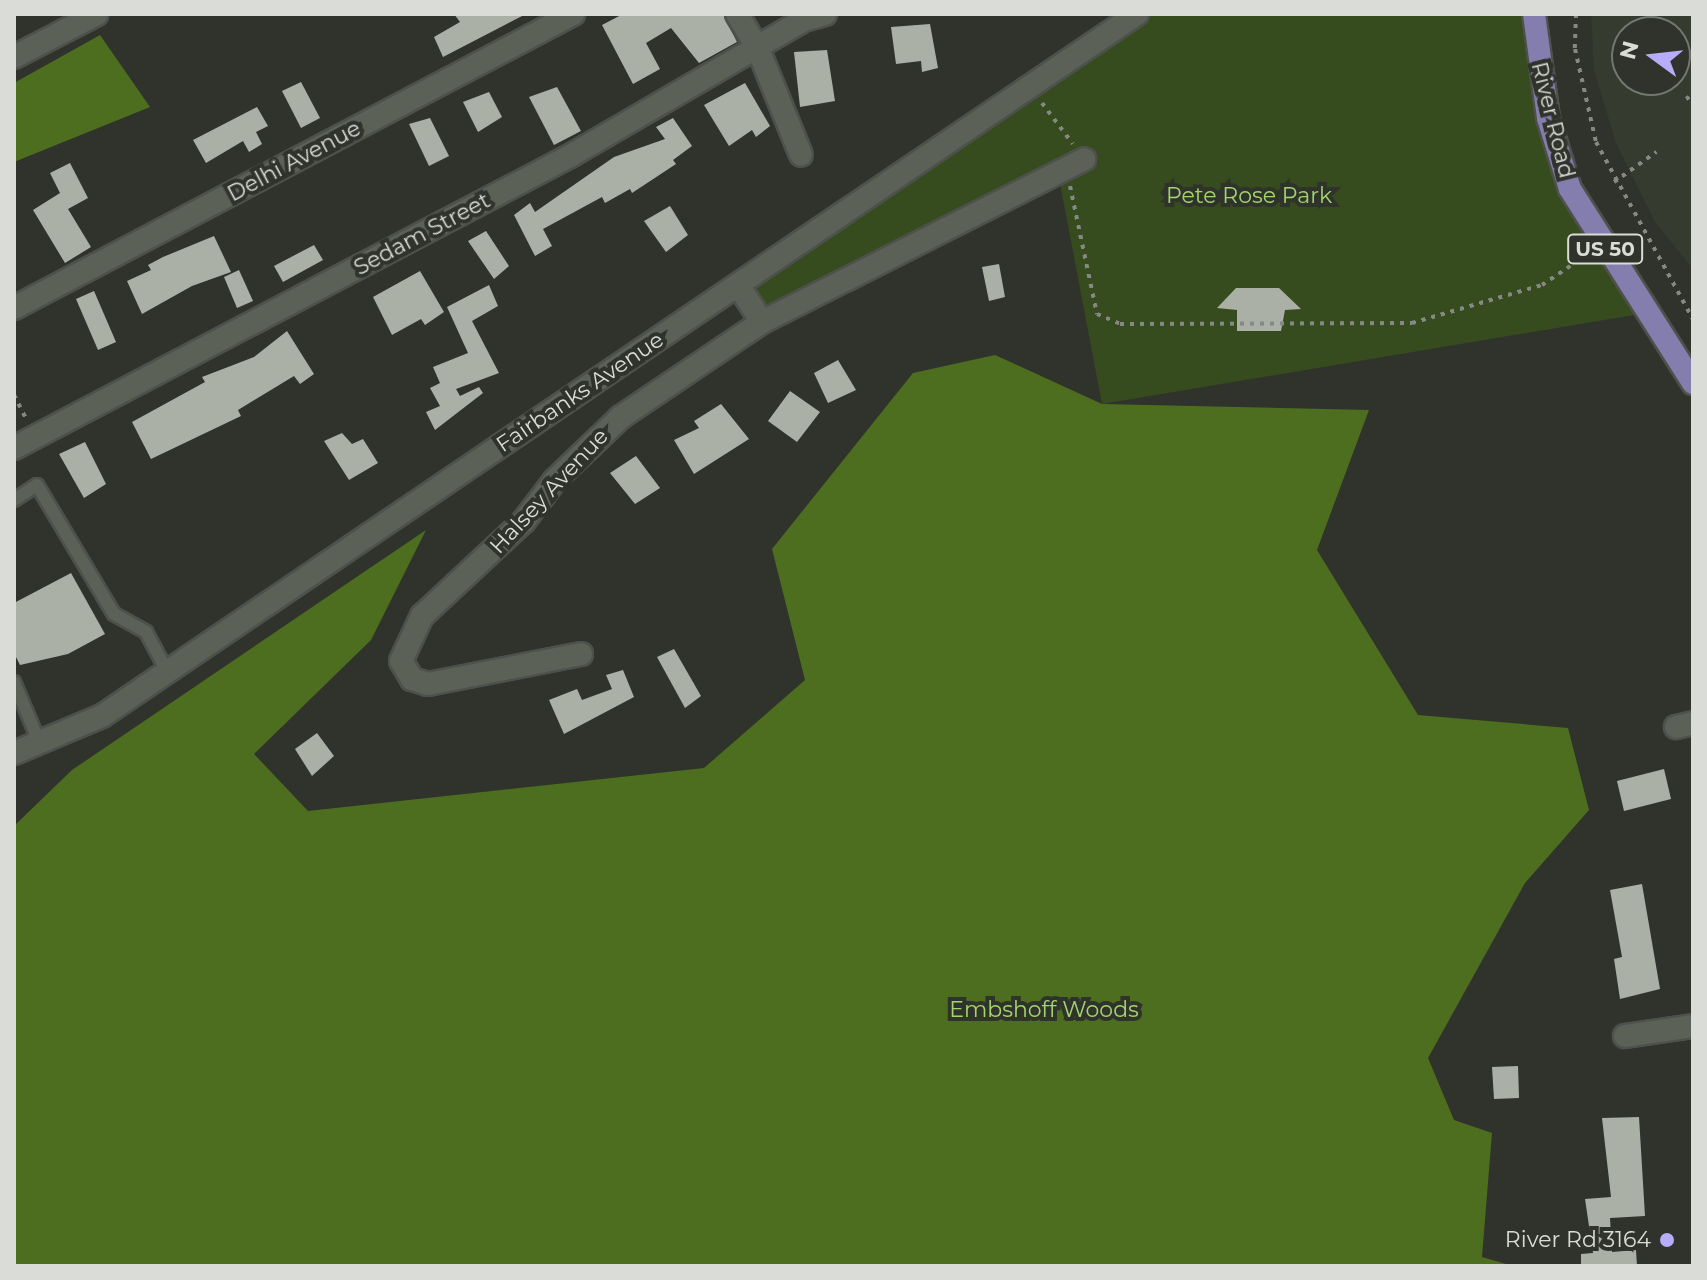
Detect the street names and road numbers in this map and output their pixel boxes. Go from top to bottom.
street label: River Road [1526,59,1580,181]
street label: Delhi Avenue [223,115,365,207]
street label: Sedam Street [349,187,495,281]
road number: US 50 [1567,233,1643,265]
street label: Fairbanks Avenue [491,326,669,458]
street label: Halsey Avenue [484,423,614,559]

